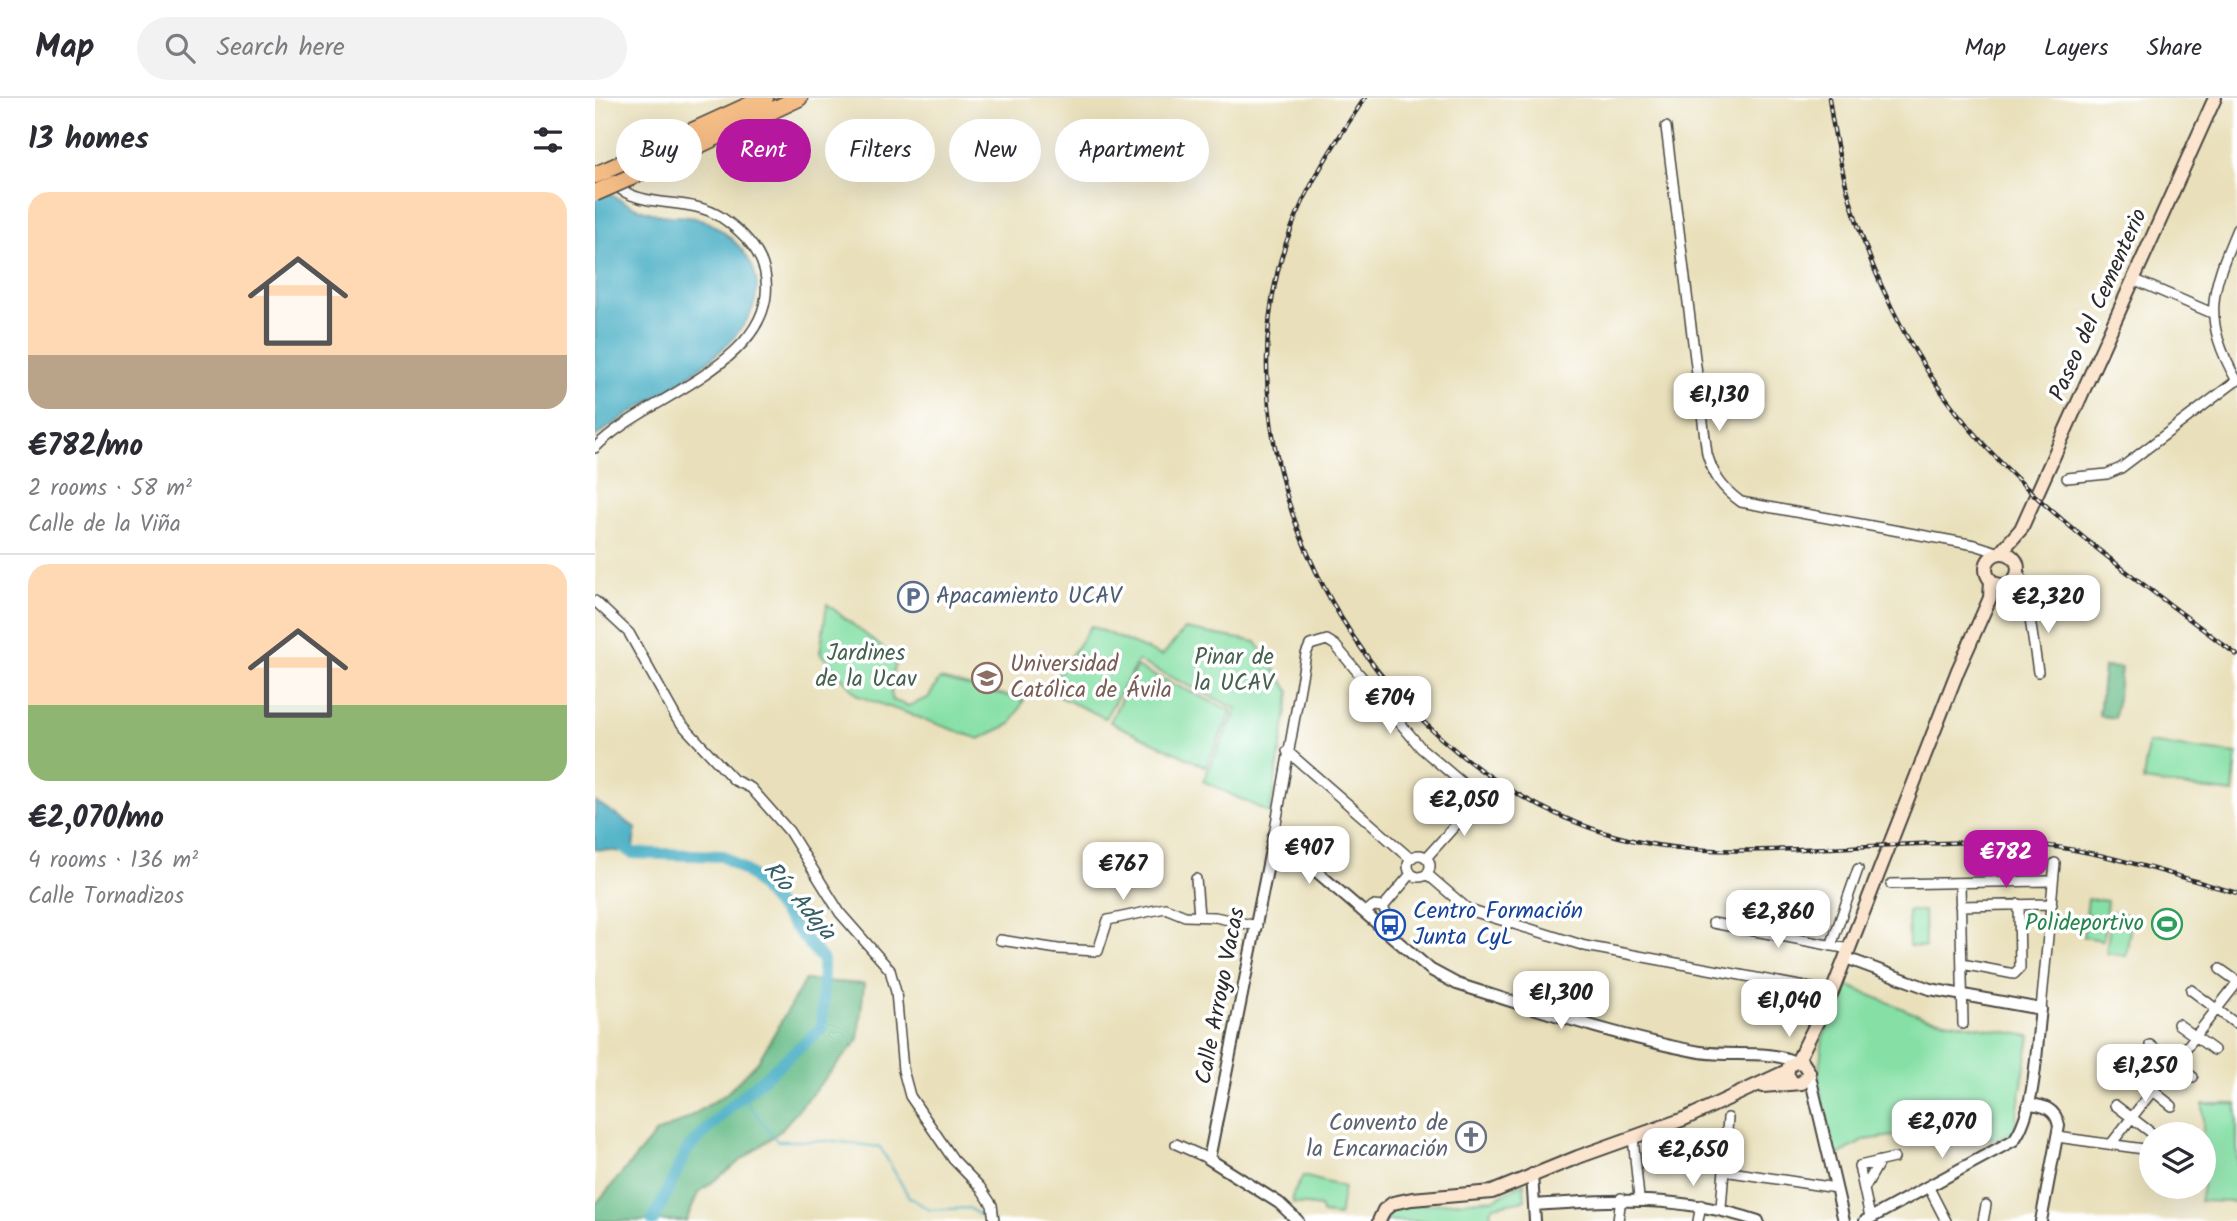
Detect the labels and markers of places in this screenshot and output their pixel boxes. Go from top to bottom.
pin: €1,130 [1662,374,1776,433]
pin: €2,320 [1991,575,2105,635]
place label: Apacamiento UCAV [936,579,1123,615]
parking icon: Apacamiento UCAV [896,580,930,614]
place label: Universidad Católica de Ávila [1010,647,1172,709]
school or university icon: Universidad Católica de Ávila [970,661,1004,695]
pin: €704 [1349,676,1431,736]
pin: €2,050 [1407,778,1521,838]
pin: €907 [1268,826,1350,886]
pin: €782 [1965,830,2047,890]
pin: €767 [1082,842,1164,902]
pin: €2,860 [1721,890,1835,950]
place label: Centro Formación Junta CyL [1413,894,1583,956]
place label: Polideportivo [2025,906,2144,942]
sports icon: Polideportivo [2150,907,2184,941]
bus stop icon: Centro Formación Junta CyL [1373,908,1407,942]
pin: €1,300 [1504,972,1618,1031]
pin: €1,040 [1732,979,1846,1039]
pin: €1,250 [2088,1044,2202,1104]
pin: €2,070 [1885,1100,1999,1160]
place label: Convento de la Encarnación [1307,1106,1448,1168]
church icon: Convento de la Encarnación [1454,1120,1488,1154]
pin: €2,650 [1636,1128,1750,1188]

